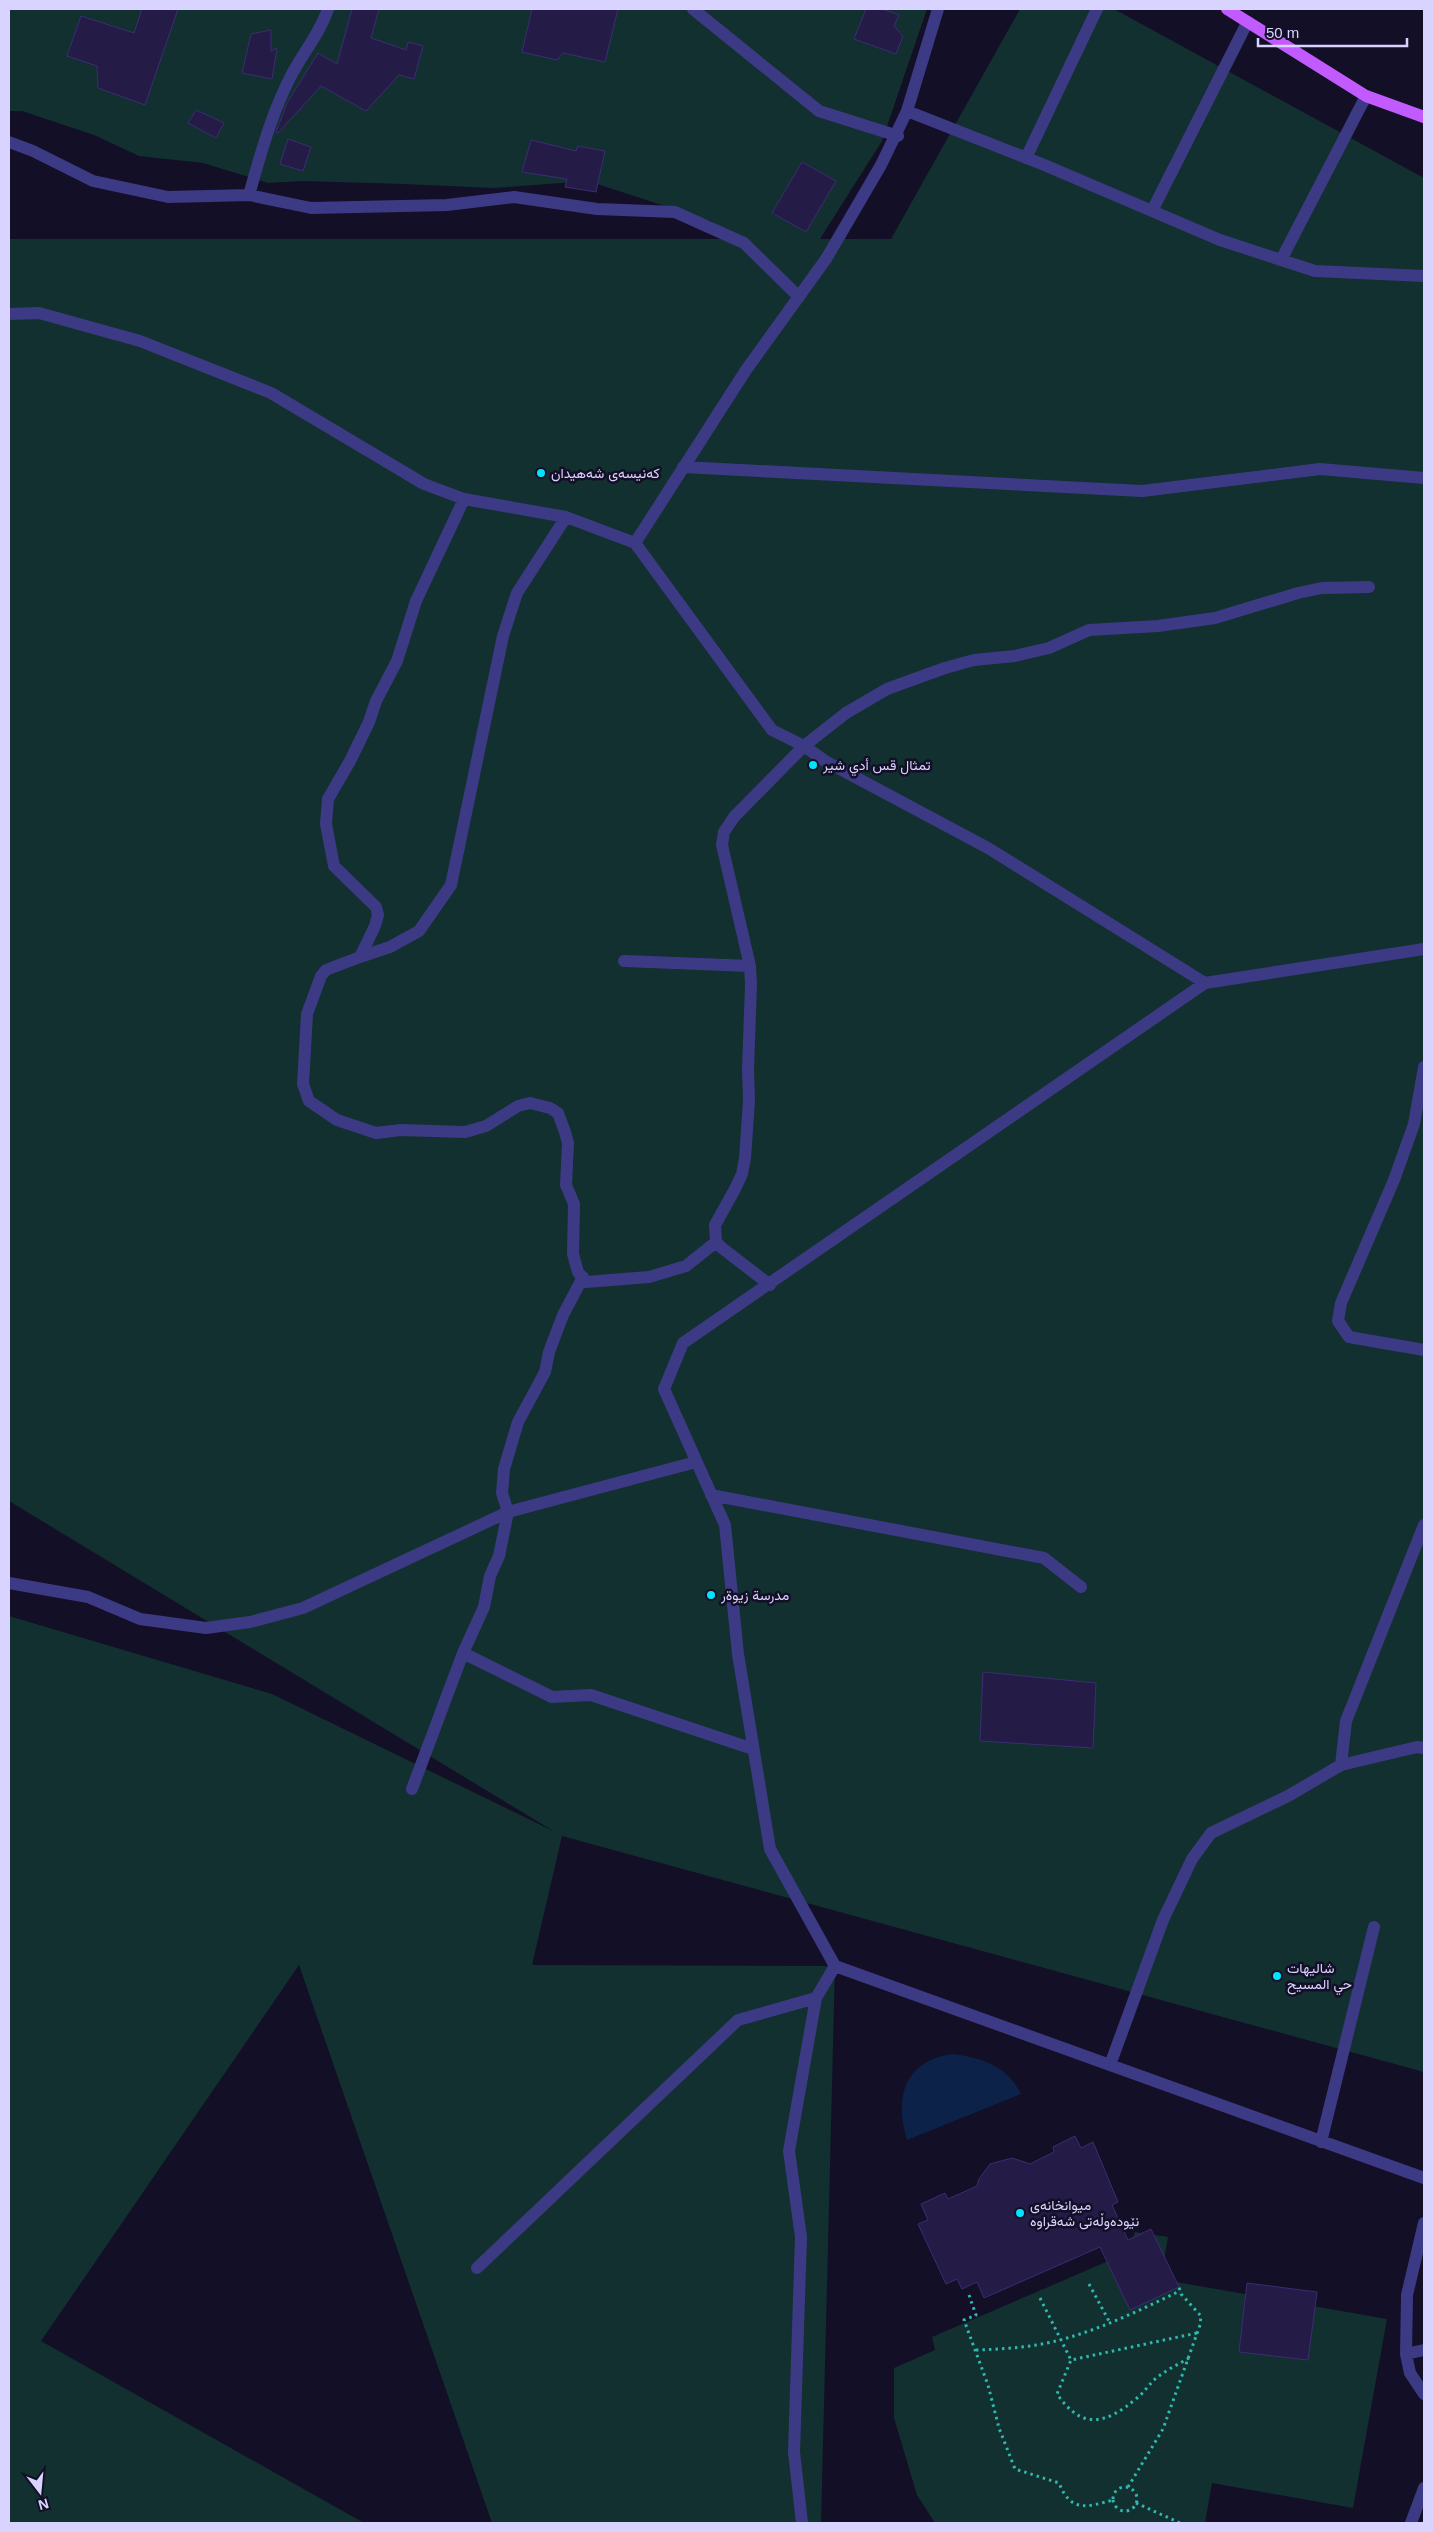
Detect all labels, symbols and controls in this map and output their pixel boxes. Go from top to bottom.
scale bar [1258,15,1407,47]
text: 50 m [1266,24,1299,41]
place label: کەنیسەی شەهیدان [551,465,660,482]
marker: کەنیسەی شەهیدان [535,467,547,479]
place label: تمثال قس أدي شير [822,757,931,777]
marker: تمثال قس أدي شير [807,759,819,771]
place label: مدرسة زيوةر [720,1587,789,1604]
marker: مدرسة زيوةر [705,1589,717,1601]
place label: شاليهات حي المسيح [1287,1960,1352,1996]
marker: شاليهات حي المسيح [1271,1970,1283,1982]
place label: میوانخانەی نێودەوڵەتی شەقراوە [1030,2197,1139,2230]
marker: میوانخانەی نێودەوڵەتی شەقراوە [1014,2207,1026,2219]
north arrow [15,2467,65,2517]
text: N [37,2495,51,2514]

